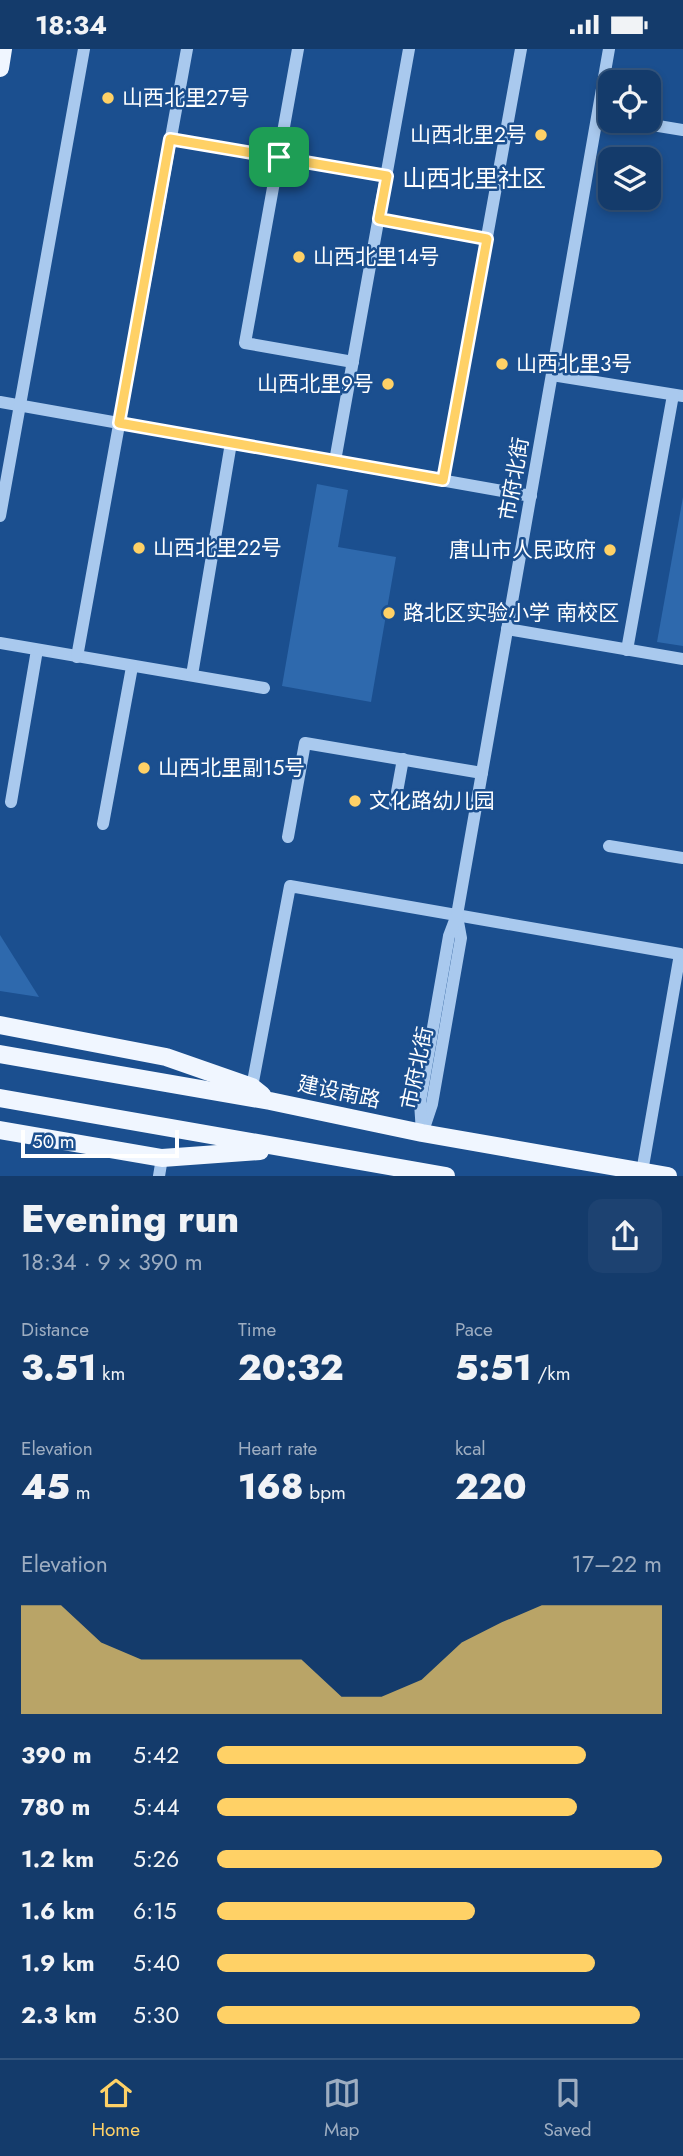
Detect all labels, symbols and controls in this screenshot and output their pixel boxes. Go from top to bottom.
text: 18:34 [35,6,107,44]
map controls [598,70,661,210]
button: locate [598,70,661,133]
place label: 山西北里27号 [122,83,250,113]
marker: 山西北里27号 [100,90,116,106]
place label: 山西北里2号 [410,120,527,150]
pin [249,127,309,187]
marker: 山西北里2号 [533,127,549,143]
icon: arrive [260,138,298,176]
button: layers [598,147,661,210]
district label: 山西北里社区 [402,161,546,196]
place label: 山西北里14号 [313,242,440,272]
marker: 山西北里14号 [291,249,307,265]
place label: 山西北里3号 [516,349,632,379]
marker: 山西北里3号 [494,356,510,372]
place label: 山西北里9号 [257,369,374,399]
marker: 山西北里9号 [380,376,396,392]
street label: 市府北街 [492,435,536,523]
place label: 山西北里22号 [153,533,282,563]
place label: 唐山市人民政府 [449,535,596,565]
marker: 山西北里22号 [131,540,147,556]
marker: 唐山市人民政府 [602,542,618,558]
place label: 路北区实验小学 南校区 [403,598,619,628]
marker: 路北区实验小学 南校区 [381,605,397,621]
place label: 山西北里副15号 [158,753,305,783]
marker: 山西北里副15号 [136,760,152,776]
place label: 文化路幼儿园 [369,786,495,816]
marker: 文化路幼儿园 [347,793,363,809]
street label: 市府北街 [394,1024,440,1112]
street label: 建设南路 [295,1069,383,1115]
scale bar [21,1127,178,1159]
text: 50 m [32,1128,75,1155]
text: Evening run [21,1191,239,1246]
button: share [588,1199,662,1273]
text: 18:34 · 9 × 390 m [21,1245,203,1279]
text: Distance [21,1316,89,1343]
text: Time [238,1316,276,1343]
text: Pace [455,1316,493,1343]
text: 3.51 [21,1343,96,1393]
text: 20:32 [238,1343,344,1393]
text: 5:51 [455,1343,532,1393]
text: km [96,1360,125,1387]
text: /km [532,1360,570,1387]
text: Elevation [21,1435,93,1462]
text: Heart rate [238,1435,317,1462]
text: kcal [455,1435,486,1462]
text: 45 [21,1462,70,1512]
text: 168 [238,1462,304,1512]
text: 220 [455,1462,527,1512]
text: m [70,1479,91,1506]
text: bpm [304,1479,346,1506]
text: Elevation [21,1547,108,1581]
text: 17–22 m [572,1547,662,1581]
text: 390 m [21,1738,92,1772]
text: 5:42 [133,1738,179,1772]
text: 780 m [21,1790,90,1824]
text: 5:44 [133,1790,180,1824]
text: 1.2 km [21,1842,94,1876]
text: 5:26 [133,1842,179,1876]
text: 1.6 km [21,1894,95,1928]
text: 6:15 [133,1894,176,1928]
text: 1.9 km [21,1946,95,1980]
text: 5:40 [133,1946,180,1980]
text: 2.3 km [21,1998,97,2032]
text: 5:30 [133,1998,179,2032]
tab: Home [91,2074,140,2143]
tab: Map [323,2074,361,2143]
tab: Saved [543,2074,592,2143]

